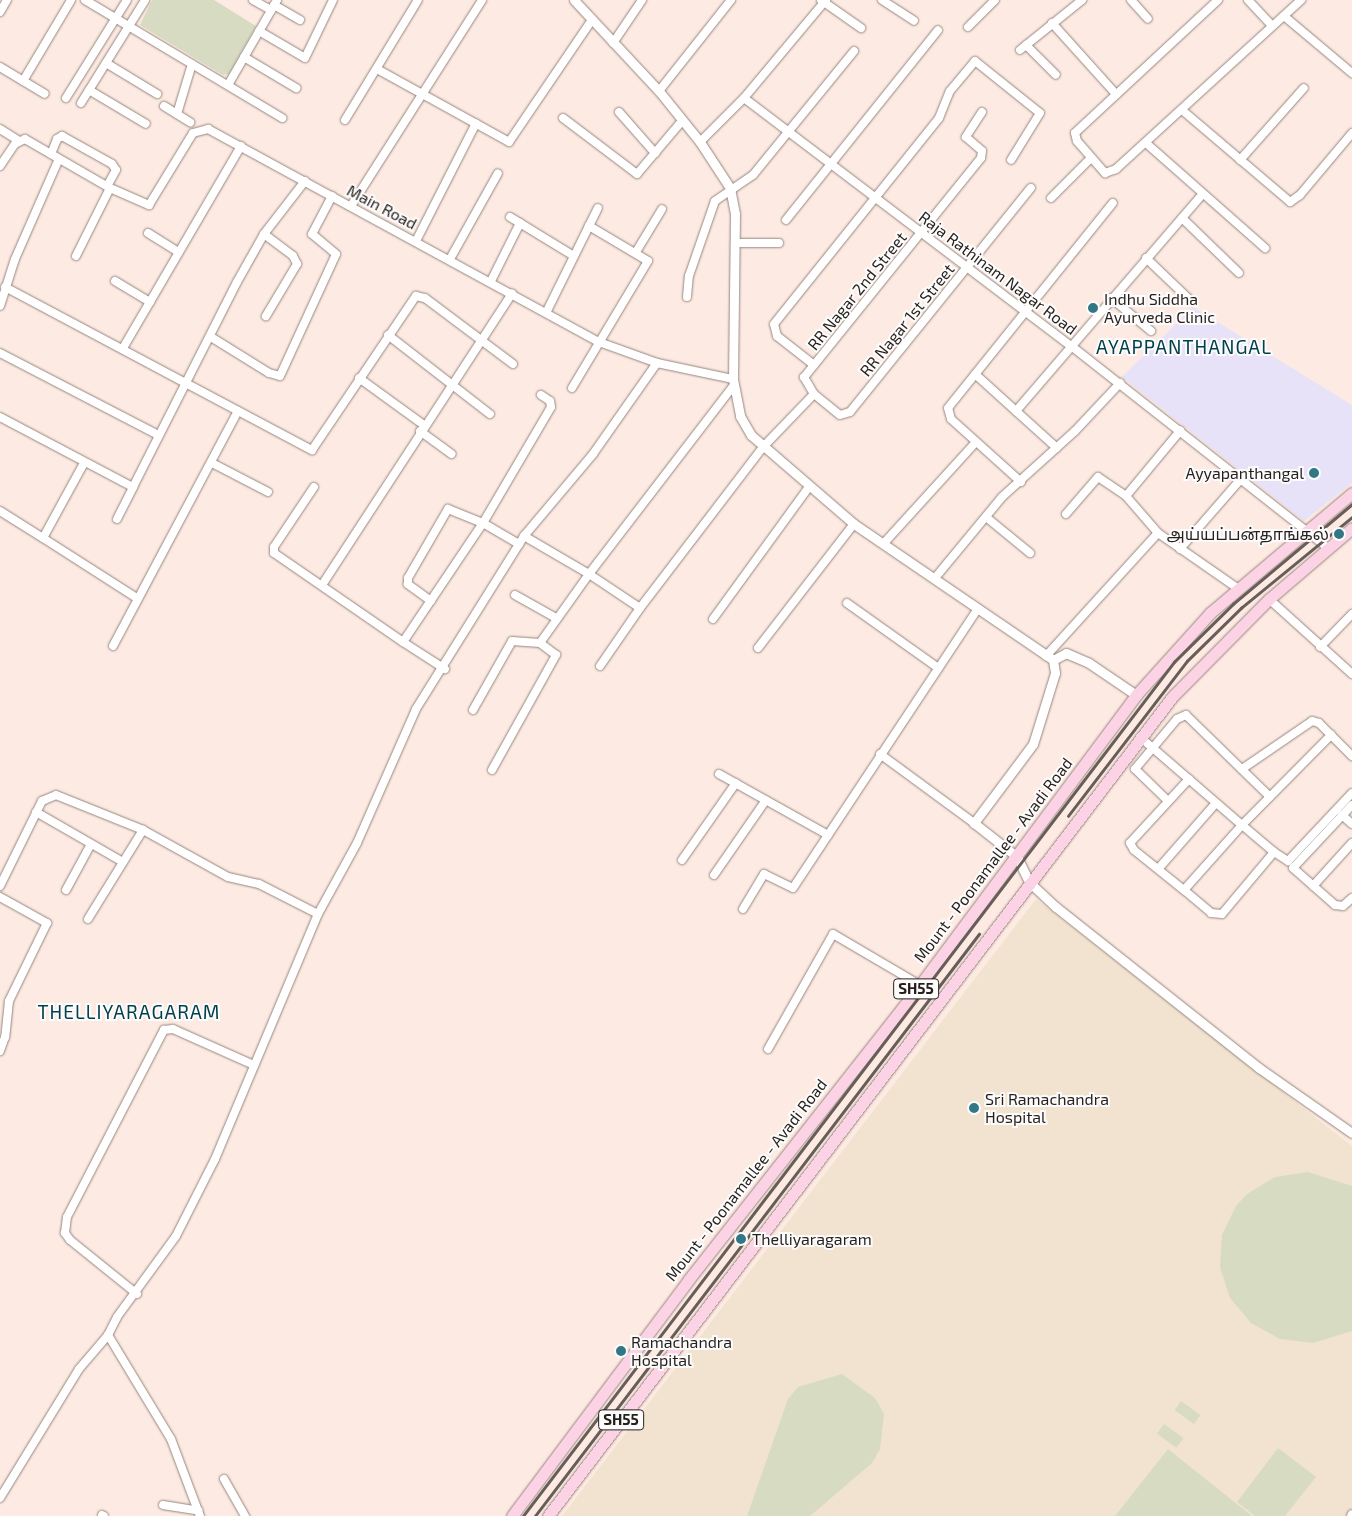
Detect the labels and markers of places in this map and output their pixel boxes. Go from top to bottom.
place label: Indhu Siddha Ayurveda Clinic [1104,289,1215,327]
marker: Indhu Siddha Ayurveda Clinic [1086,301,1100,315]
place label: Ayyapanthangal [1186,463,1304,483]
marker: Ayyapanthangal [1308,467,1320,479]
place label: அய்யப்பன்தாங்கல் [1167,524,1329,544]
marker: அய்யப்பன்தாங்கல் [1333,528,1345,540]
place label: Sri Ramachandra Hospital [985,1089,1109,1127]
marker: Sri Ramachandra Hospital [967,1101,981,1115]
place label: Thelliyaragaram [752,1229,872,1249]
marker: Thelliyaragaram [734,1232,748,1246]
place label: Ramachandra Hospital [631,1332,732,1370]
marker: Ramachandra Hospital [615,1345,627,1357]

